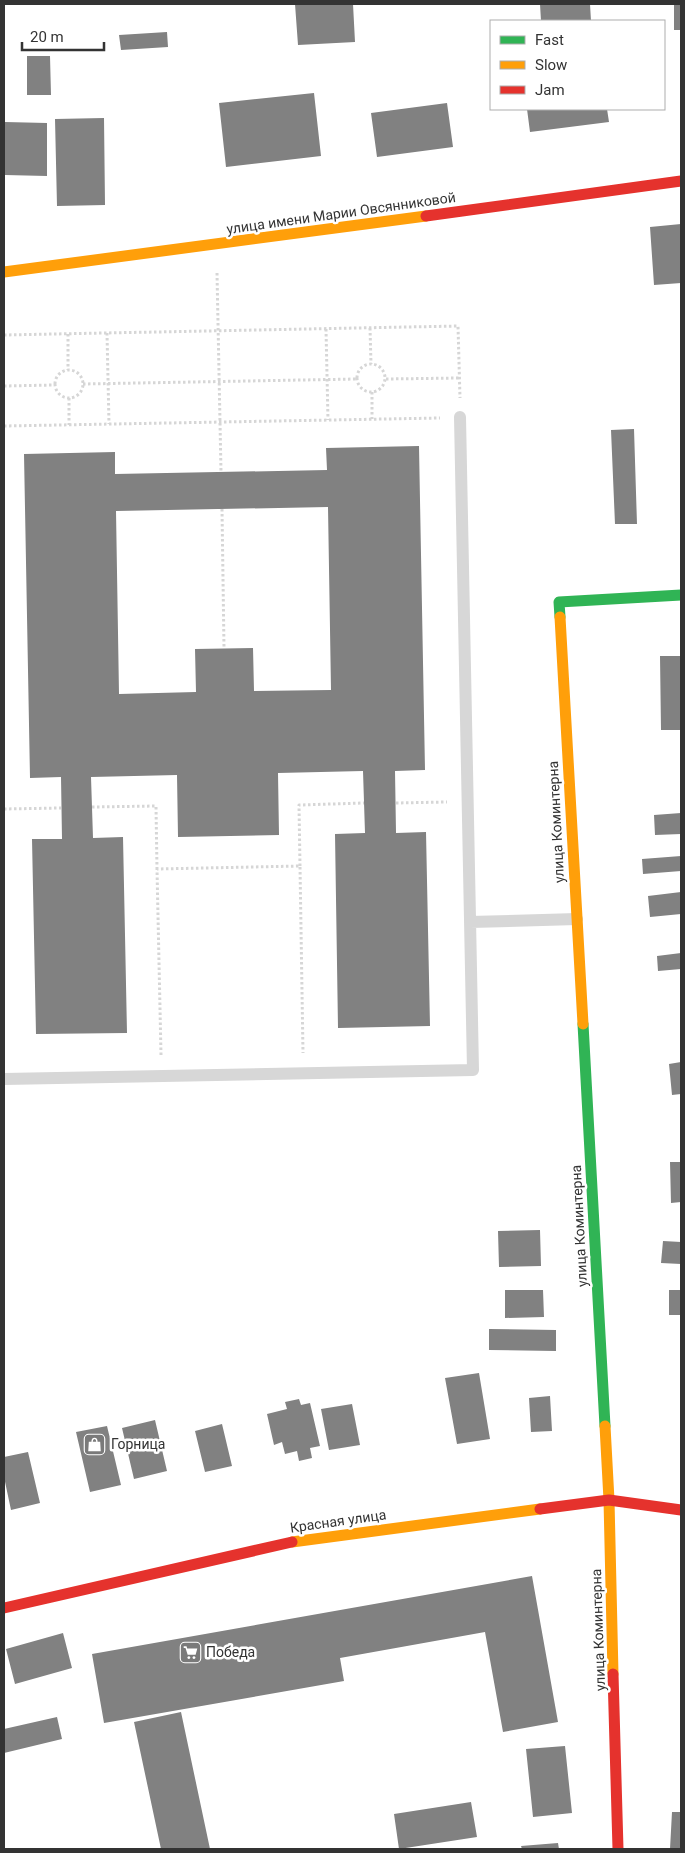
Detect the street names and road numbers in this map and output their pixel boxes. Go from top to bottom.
street label: улица имени Марии Овсянниковой [225,189,457,237]
street label: улица Коминтерна [545,760,567,884]
street label: улица Коминтерна [568,1164,590,1288]
street label: Красная улица [289,1506,387,1536]
street label: улица Коминтерна [588,1569,608,1691]

